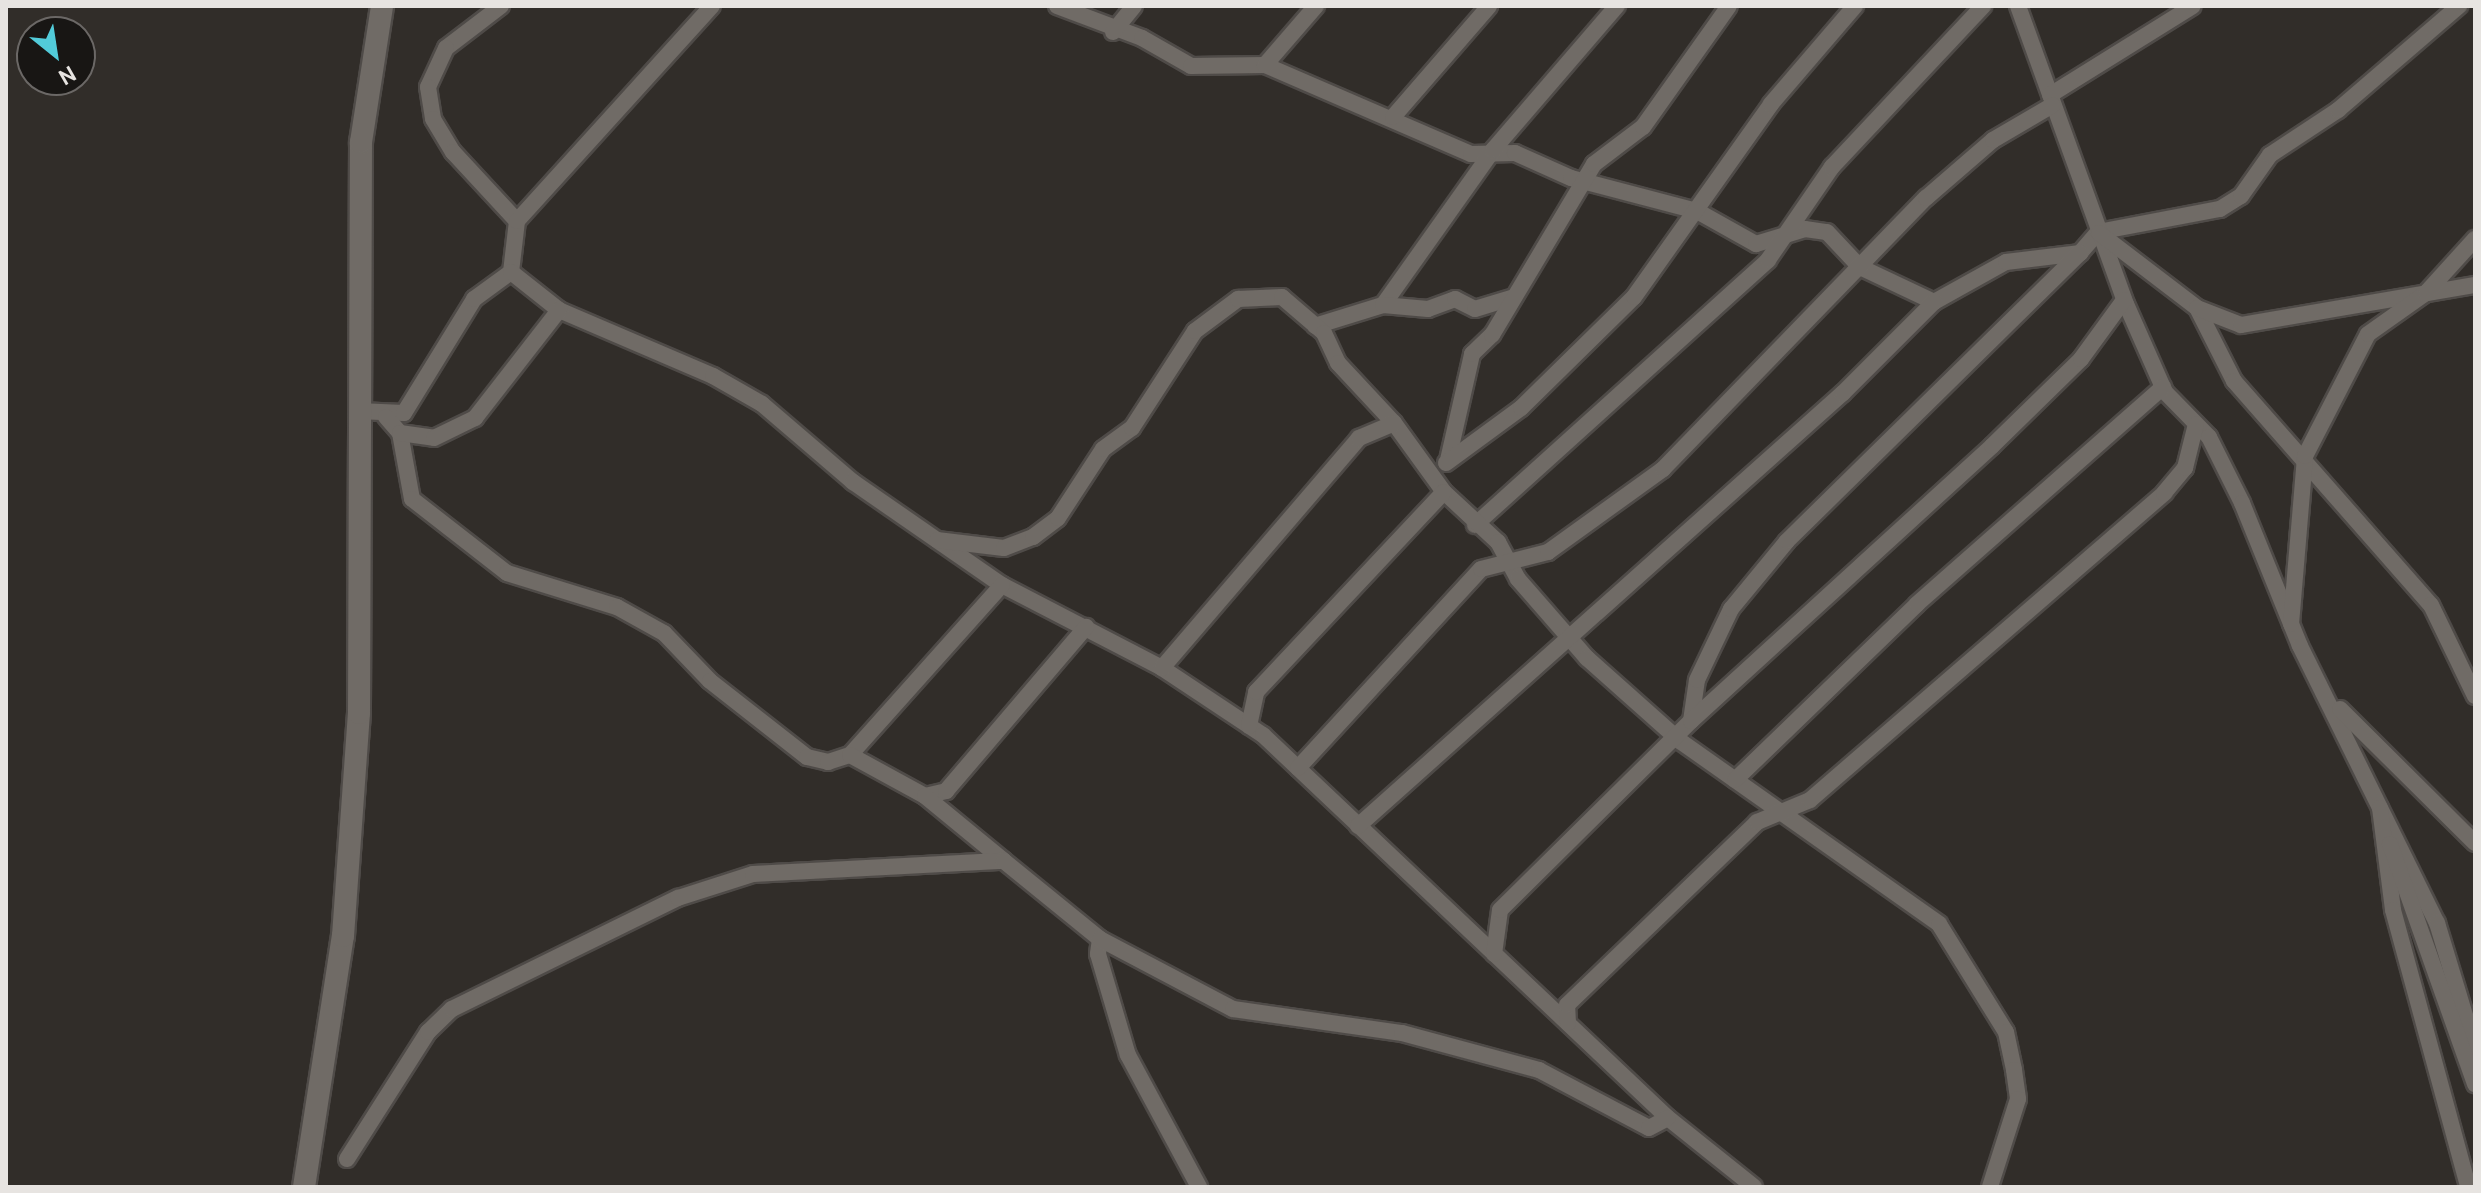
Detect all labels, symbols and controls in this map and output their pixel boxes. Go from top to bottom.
north arrow [16,16,96,96]
text: N [54,60,81,91]

